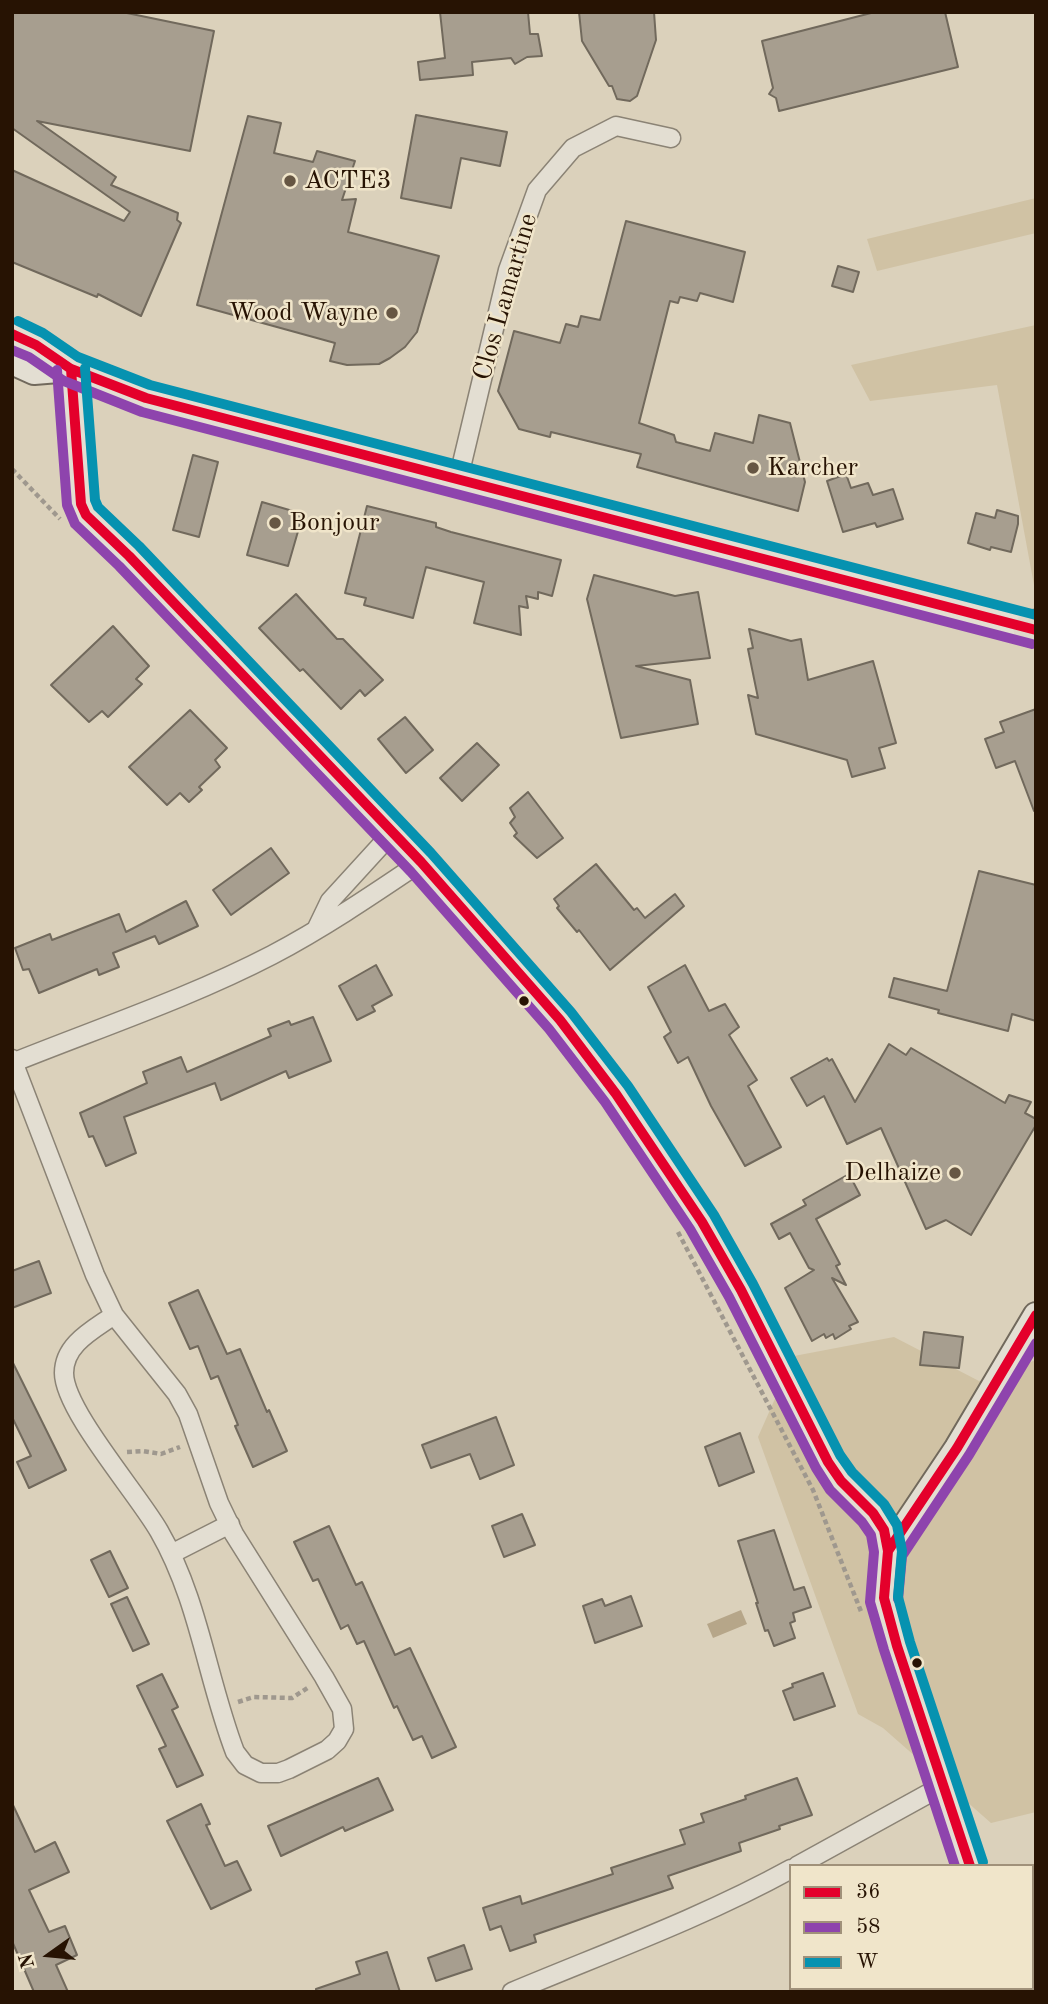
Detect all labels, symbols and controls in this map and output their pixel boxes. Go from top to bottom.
place label: ACTE3 [304,165,392,197]
marker: ACTE3 [282,173,298,189]
street label: Clos Lamartine [467,210,545,384]
place label: Wood Wayne [228,297,378,329]
marker: Wood Wayne [384,305,400,321]
place label: Karcher [767,452,858,484]
marker: Karcher [745,460,761,476]
place label: Bonjour [289,507,380,539]
marker: Bonjour [267,515,283,531]
unlabelled marker [517,994,531,1008]
place label: Delhaize [844,1157,941,1189]
marker: Delhaize [947,1165,963,1181]
unlabelled marker [910,1656,924,1670]
legend [789,1864,1034,1990]
text: 36 [856,1882,880,1903]
text: 58 [856,1917,880,1938]
north arrow [14,1920,84,1990]
text: N [17,1951,39,1970]
text: W [856,1952,878,1973]

